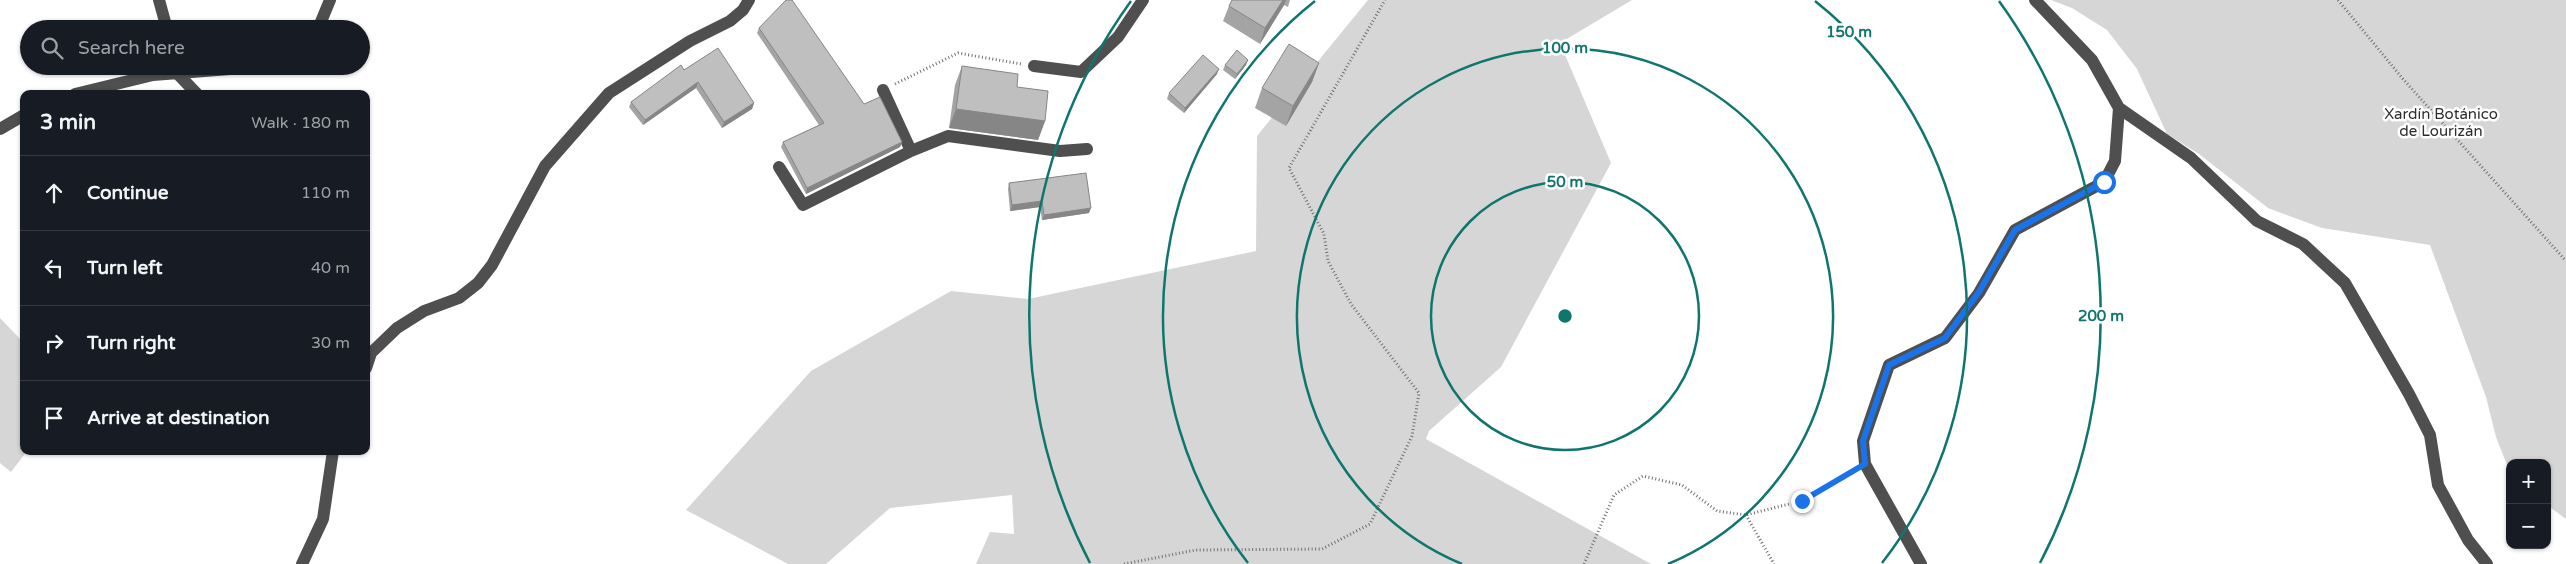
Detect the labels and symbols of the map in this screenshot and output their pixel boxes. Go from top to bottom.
text: 150 m [1826,23,1872,41]
text: 100 m [1542,39,1588,57]
park label: Xardín Botánico de Lourizán [2384,105,2498,140]
route start [2093,171,2116,194]
text: 50 m [1547,173,1583,191]
centre of rings [1556,307,1574,325]
text: 200 m [2078,307,2124,325]
route end [1791,490,1814,513]

